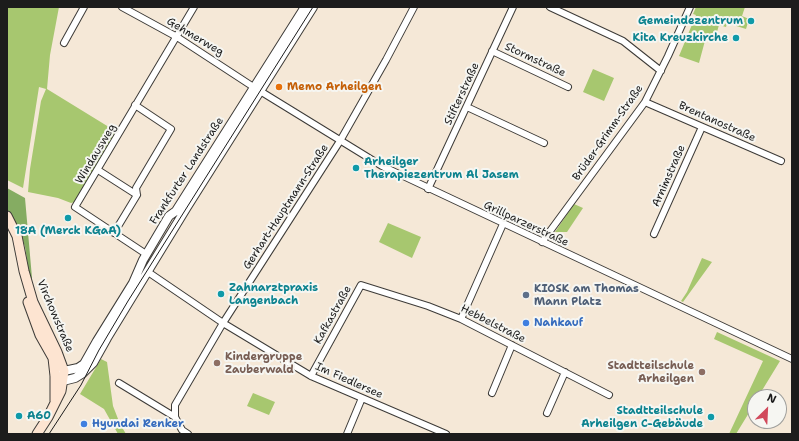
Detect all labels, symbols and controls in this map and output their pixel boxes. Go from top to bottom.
place label: Gemeindezentrum [638,14,743,28]
street label: Gehmerweg [164,15,226,59]
marker: Gemeindezentrum [746,16,756,26]
place label: Kita Kreuzkirche [632,31,728,45]
marker: Kita Kreuzkirche [731,33,741,43]
street label: Stormstraße [502,40,568,80]
street label: Stifterstraße [442,61,482,127]
place label: Memo Arheilgen [287,80,382,94]
marker: Memo Arheilgen [274,82,284,92]
street label: Brüder-Grimm-Straße [570,82,646,184]
street label: Brentanostraße [676,99,758,145]
street label: Frankfurter Landstraße [147,115,227,227]
street label: Windausweg [73,122,119,186]
street label: Gerhart-Hauptmann-Straße [240,142,332,272]
street label: Arnimstraße [649,143,689,209]
place label: Arheilger Therapiezentrum Al Jasem [364,155,519,181]
marker: Arheilger Therapiezentrum Al Jasem [351,163,361,173]
street label: Grillparzerstraße [481,199,571,249]
marker: 18A (Merck KGaA) [63,213,73,223]
place label: 18A (Merck KGaA) [15,224,121,238]
street label: Virchowstraße [34,278,76,354]
place label: Zahnarztpraxis Langenbach [229,281,318,307]
place label: KIOSK am Thomas Mann Platz [534,282,639,308]
street label: Kafkastraße [312,283,354,347]
marker: Zahnarztpraxis Langenbach [216,289,226,299]
marker: KIOSK am Thomas Mann Platz [521,290,531,300]
street label: Hebbelstraße [458,302,528,346]
place label: Nahkauf [534,316,583,330]
marker: Nahkauf [521,318,531,328]
place label: Kindergruppe Zauberwald [225,350,302,376]
marker: Kindergruppe Zauberwald [212,358,222,368]
place label: Stadtteilschule Arheilgen [607,359,694,385]
street label: Im Fiedlersee [313,360,385,402]
marker: Stadtteilschule Arheilgen [697,367,707,377]
north arrow [747,389,787,429]
text: N [765,390,779,407]
place label: Stadtteilschule Arheilgen C-Gebäude [581,404,703,430]
place label: A60 [27,409,51,423]
marker: A60 [14,411,24,421]
marker: Stadtteilschule Arheilgen C-Gebäude [706,412,716,422]
place label: Hyundai Renker [92,417,184,431]
marker: Hyundai Renker [79,419,89,429]

